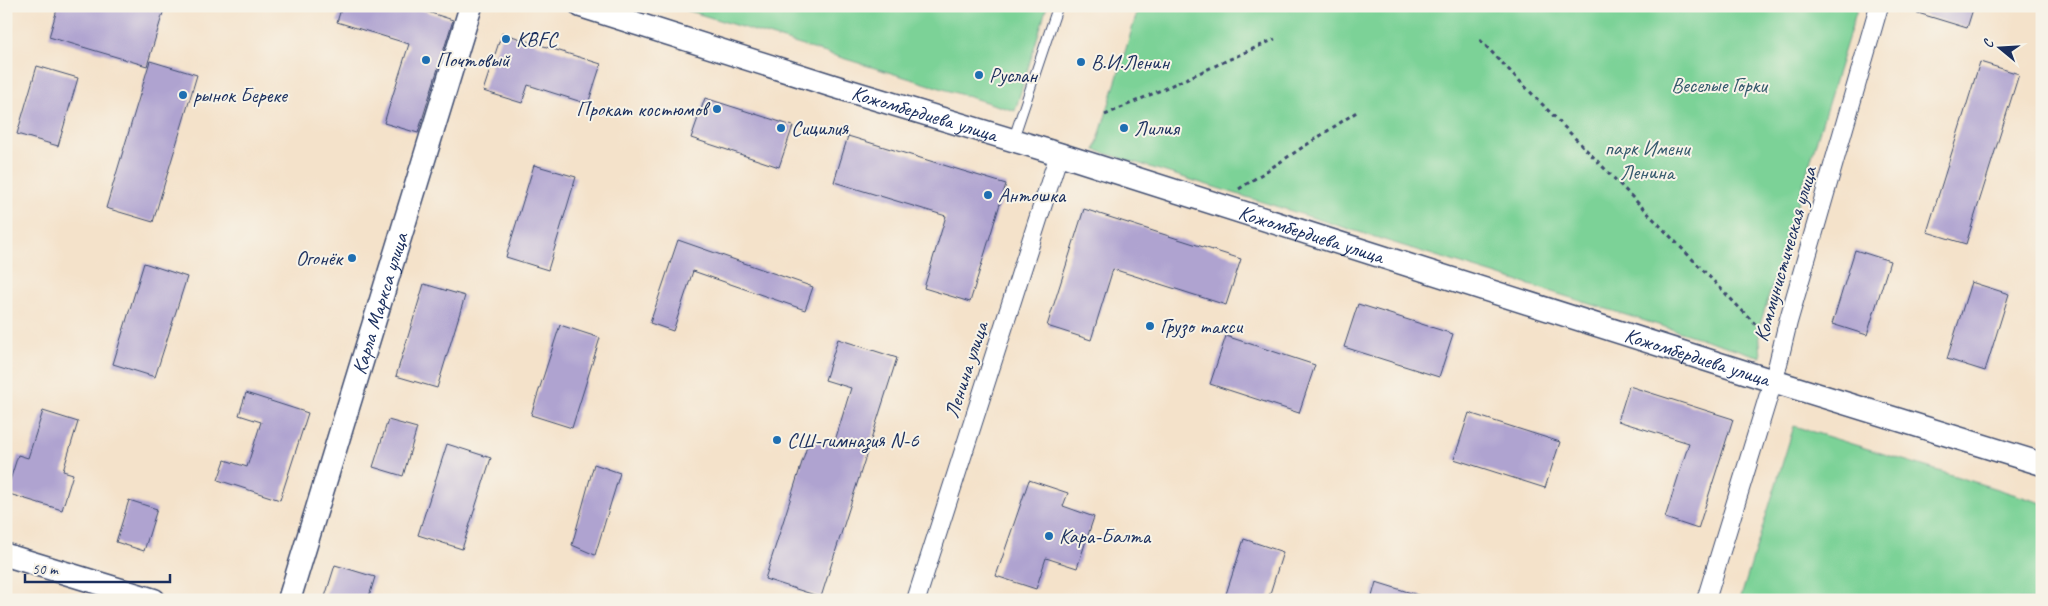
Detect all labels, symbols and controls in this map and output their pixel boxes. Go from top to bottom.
north arrow [1976,22,2026,72]
place label: KBFC [516,26,559,52]
marker: KBFC [500,33,512,45]
text: С [1979,36,1998,50]
place label: Почтовый [436,47,511,73]
place label: В.И.Ленин [1091,49,1170,75]
marker: Почтовый [420,54,432,66]
marker: В.И.Ленин [1075,56,1087,68]
place label: Руслан [989,62,1038,88]
marker: Руслан [973,69,985,81]
park label: Веселые Горки [1671,72,1769,98]
street label: Кожомбердиева улица [849,79,1003,148]
place label: рынок Береке [193,82,289,108]
marker: рынок Береке [177,89,189,101]
place label: Прокат костюмов [576,96,711,122]
marker: Прокат костюмов [711,103,723,115]
place label: Сицилия [791,115,850,141]
place label: Лилия [1134,115,1181,141]
marker: Сицилия [775,122,787,134]
marker: Лилия [1118,122,1130,134]
park label: парк Имени Ленина [1605,135,1692,185]
street label: Коммунистическая улица [1748,162,1823,344]
place label: Антошка [998,182,1067,208]
marker: Антошка [982,189,994,201]
street label: Кожомбердиева улица [1236,199,1389,270]
street label: Карла Маркса улица [346,228,414,378]
place label: Огонёк [296,245,344,271]
marker: Огонёк [346,252,358,264]
place label: Грузо такси [1160,313,1243,339]
street label: Ленина улица [938,316,994,421]
marker: Грузо такси [1144,320,1156,332]
street label: Кожомбердиева улица [1621,322,1775,393]
place label: СШ-гимназия N-6 [787,427,919,454]
marker: СШ-гимназия N-6 [771,434,783,446]
place label: Кара-Балта [1059,523,1152,549]
marker: Кара-Балта [1043,530,1055,542]
scale bar [25,551,170,583]
text: 50 m [32,560,59,579]

